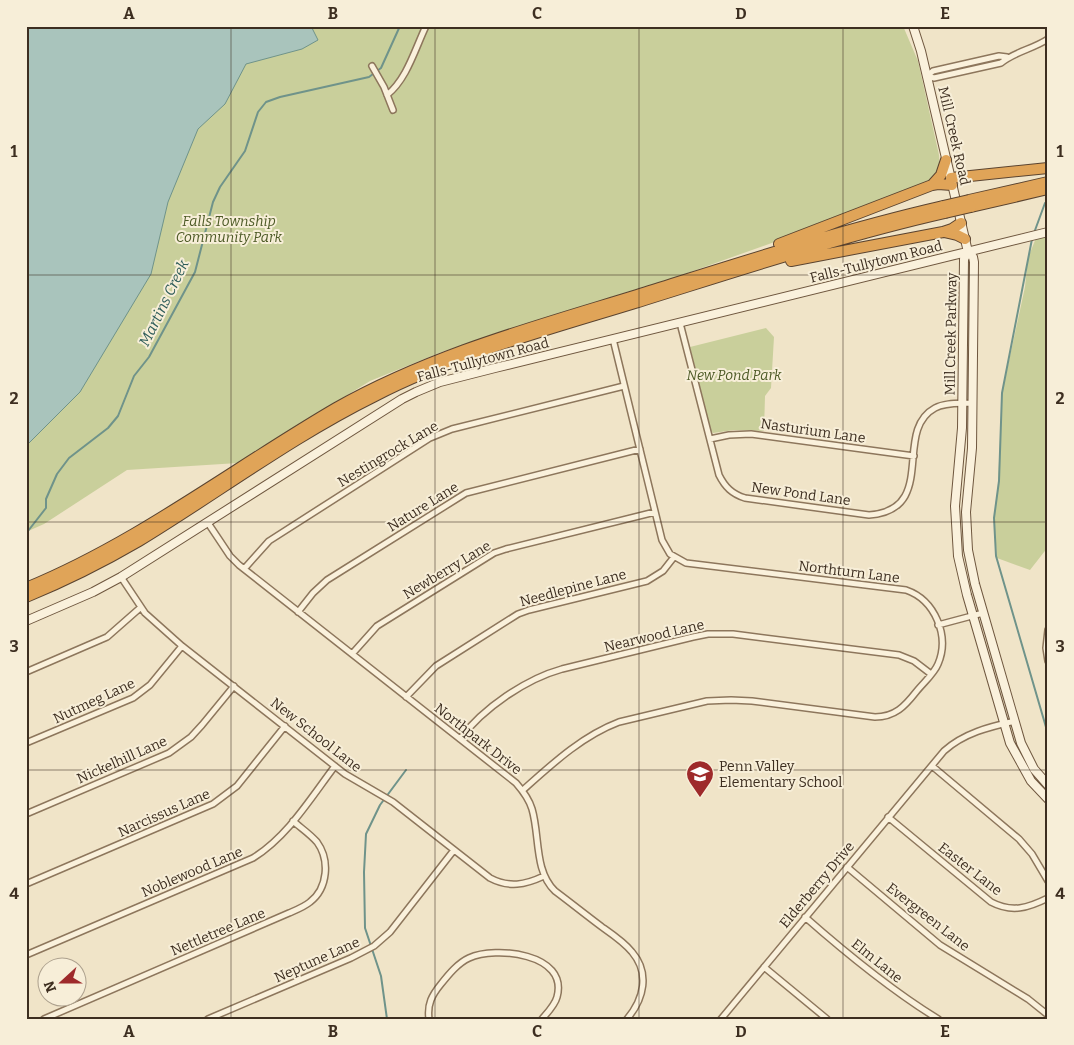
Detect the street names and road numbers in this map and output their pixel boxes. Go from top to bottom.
street label: Mill Creek Road [934,85,974,187]
street label: Falls-Tullytown Road [808,237,944,287]
street label: Mill Creek Parkway [941,272,961,396]
street label: Falls-Tullytown Road [415,334,551,386]
street label: Nasturium Lane [759,415,867,447]
street label: Nestingrock Lane [335,417,441,491]
street label: Nature Lane [384,479,462,535]
street label: New Pond Lane [750,479,852,509]
street label: Newberry Lane [400,537,494,603]
street label: Northturn Lane [797,557,901,587]
street label: Needlepine Lane [518,566,628,610]
street label: Nearwood Lane [602,616,706,656]
street label: Nutmeg Lane [50,675,138,727]
street label: New School Lane [267,694,365,776]
street label: Northpark Drive [431,700,525,778]
street label: Nickelhill Lane [74,733,170,787]
street label: Narcissus Lane [115,785,213,841]
street label: Elderberry Drive [776,838,858,932]
street label: Easter Lane [935,839,1005,899]
street label: Noblewood Lane [139,843,245,901]
street label: Evergreen Lane [883,879,973,955]
street label: Nettletree Lane [168,904,268,960]
street label: Neptune Lane [272,934,362,986]
street label: Elm Lane [848,935,906,987]

